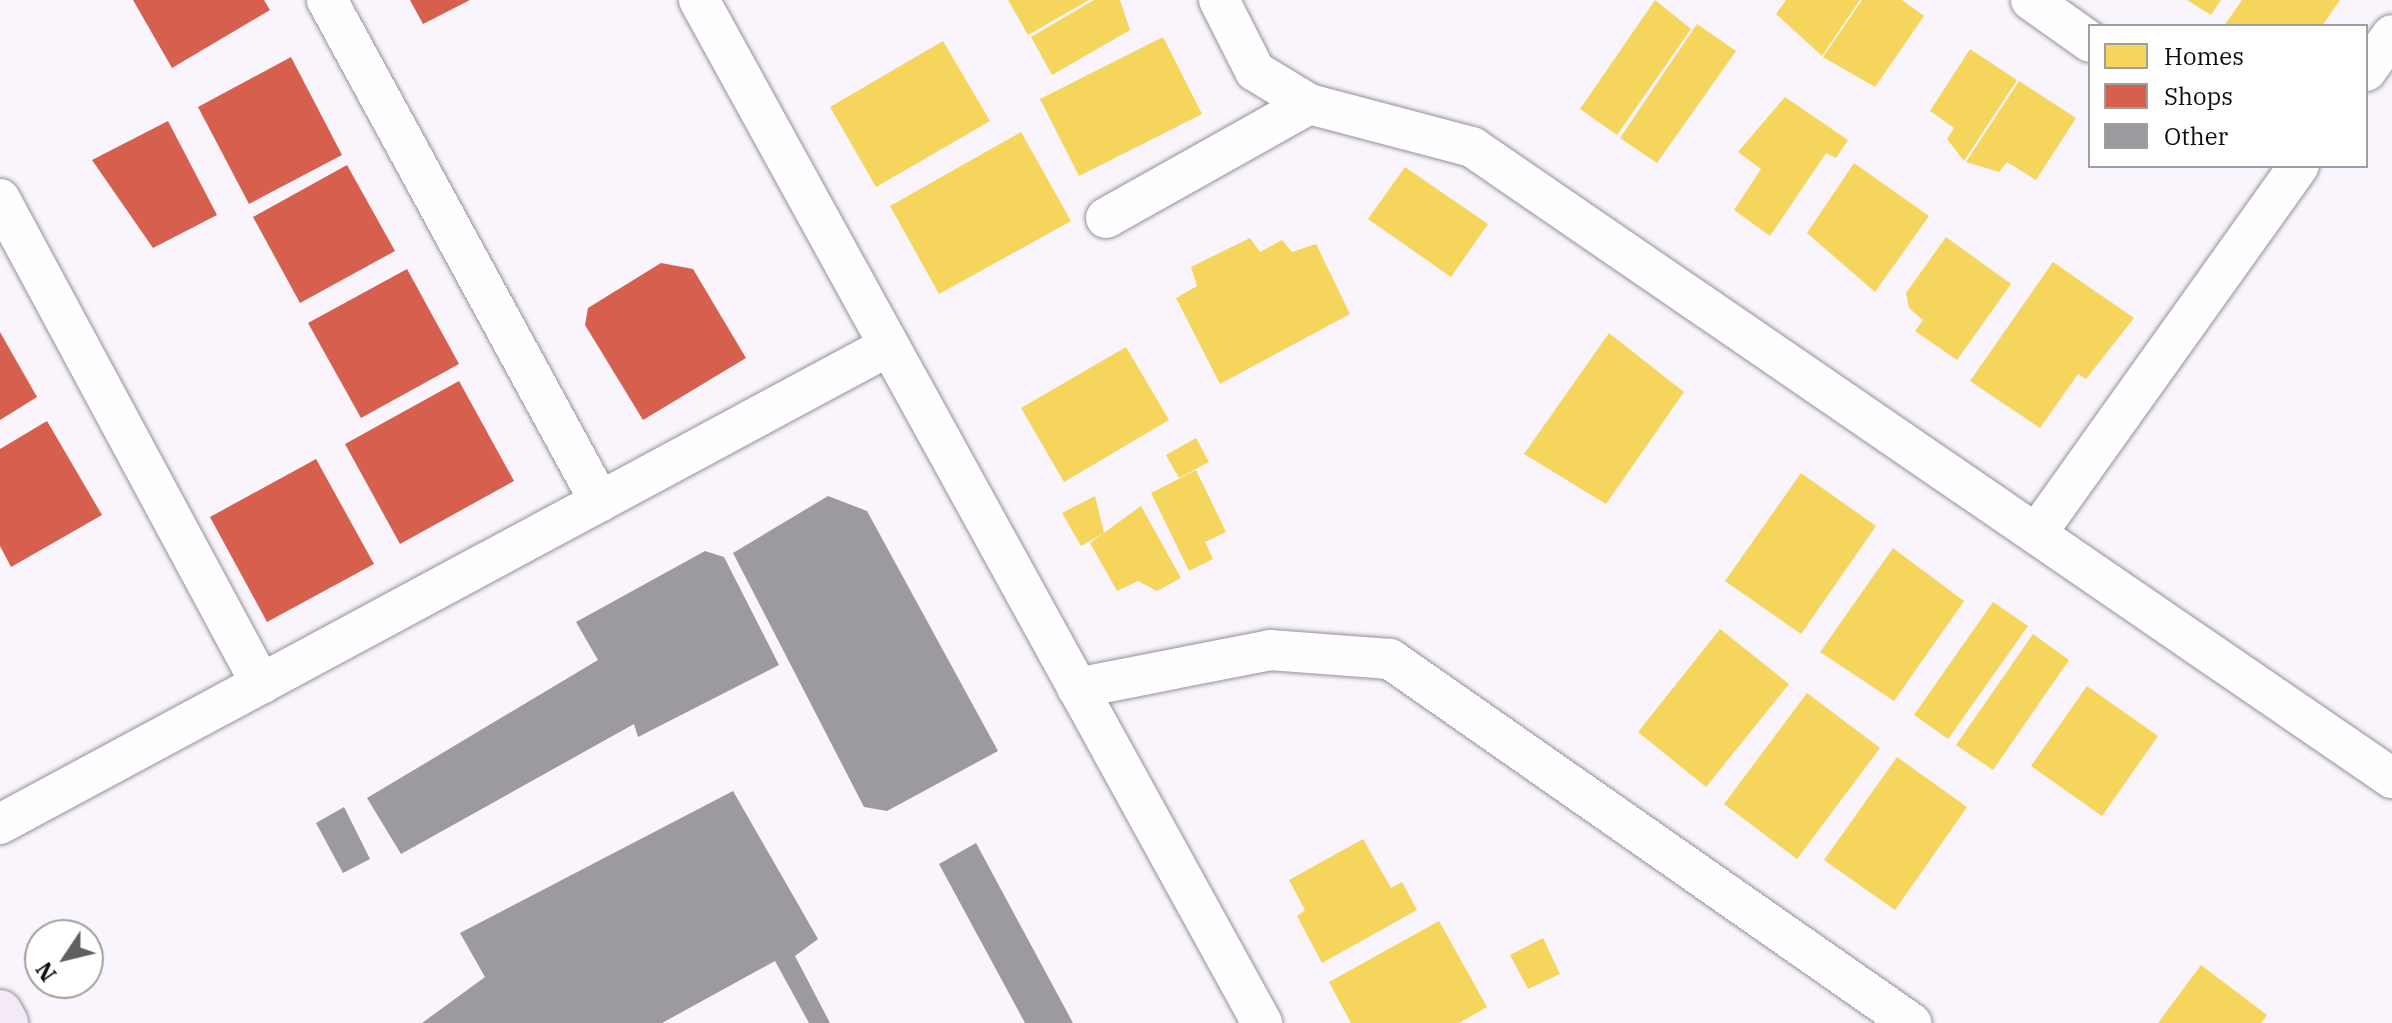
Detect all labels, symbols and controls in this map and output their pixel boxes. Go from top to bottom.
legend [2088,24,2368,168]
text: Homes [2164,40,2244,72]
text: Shops [2164,80,2233,112]
text: Other [2164,120,2228,152]
north arrow [24,919,104,999]
text: N [29,956,62,987]

